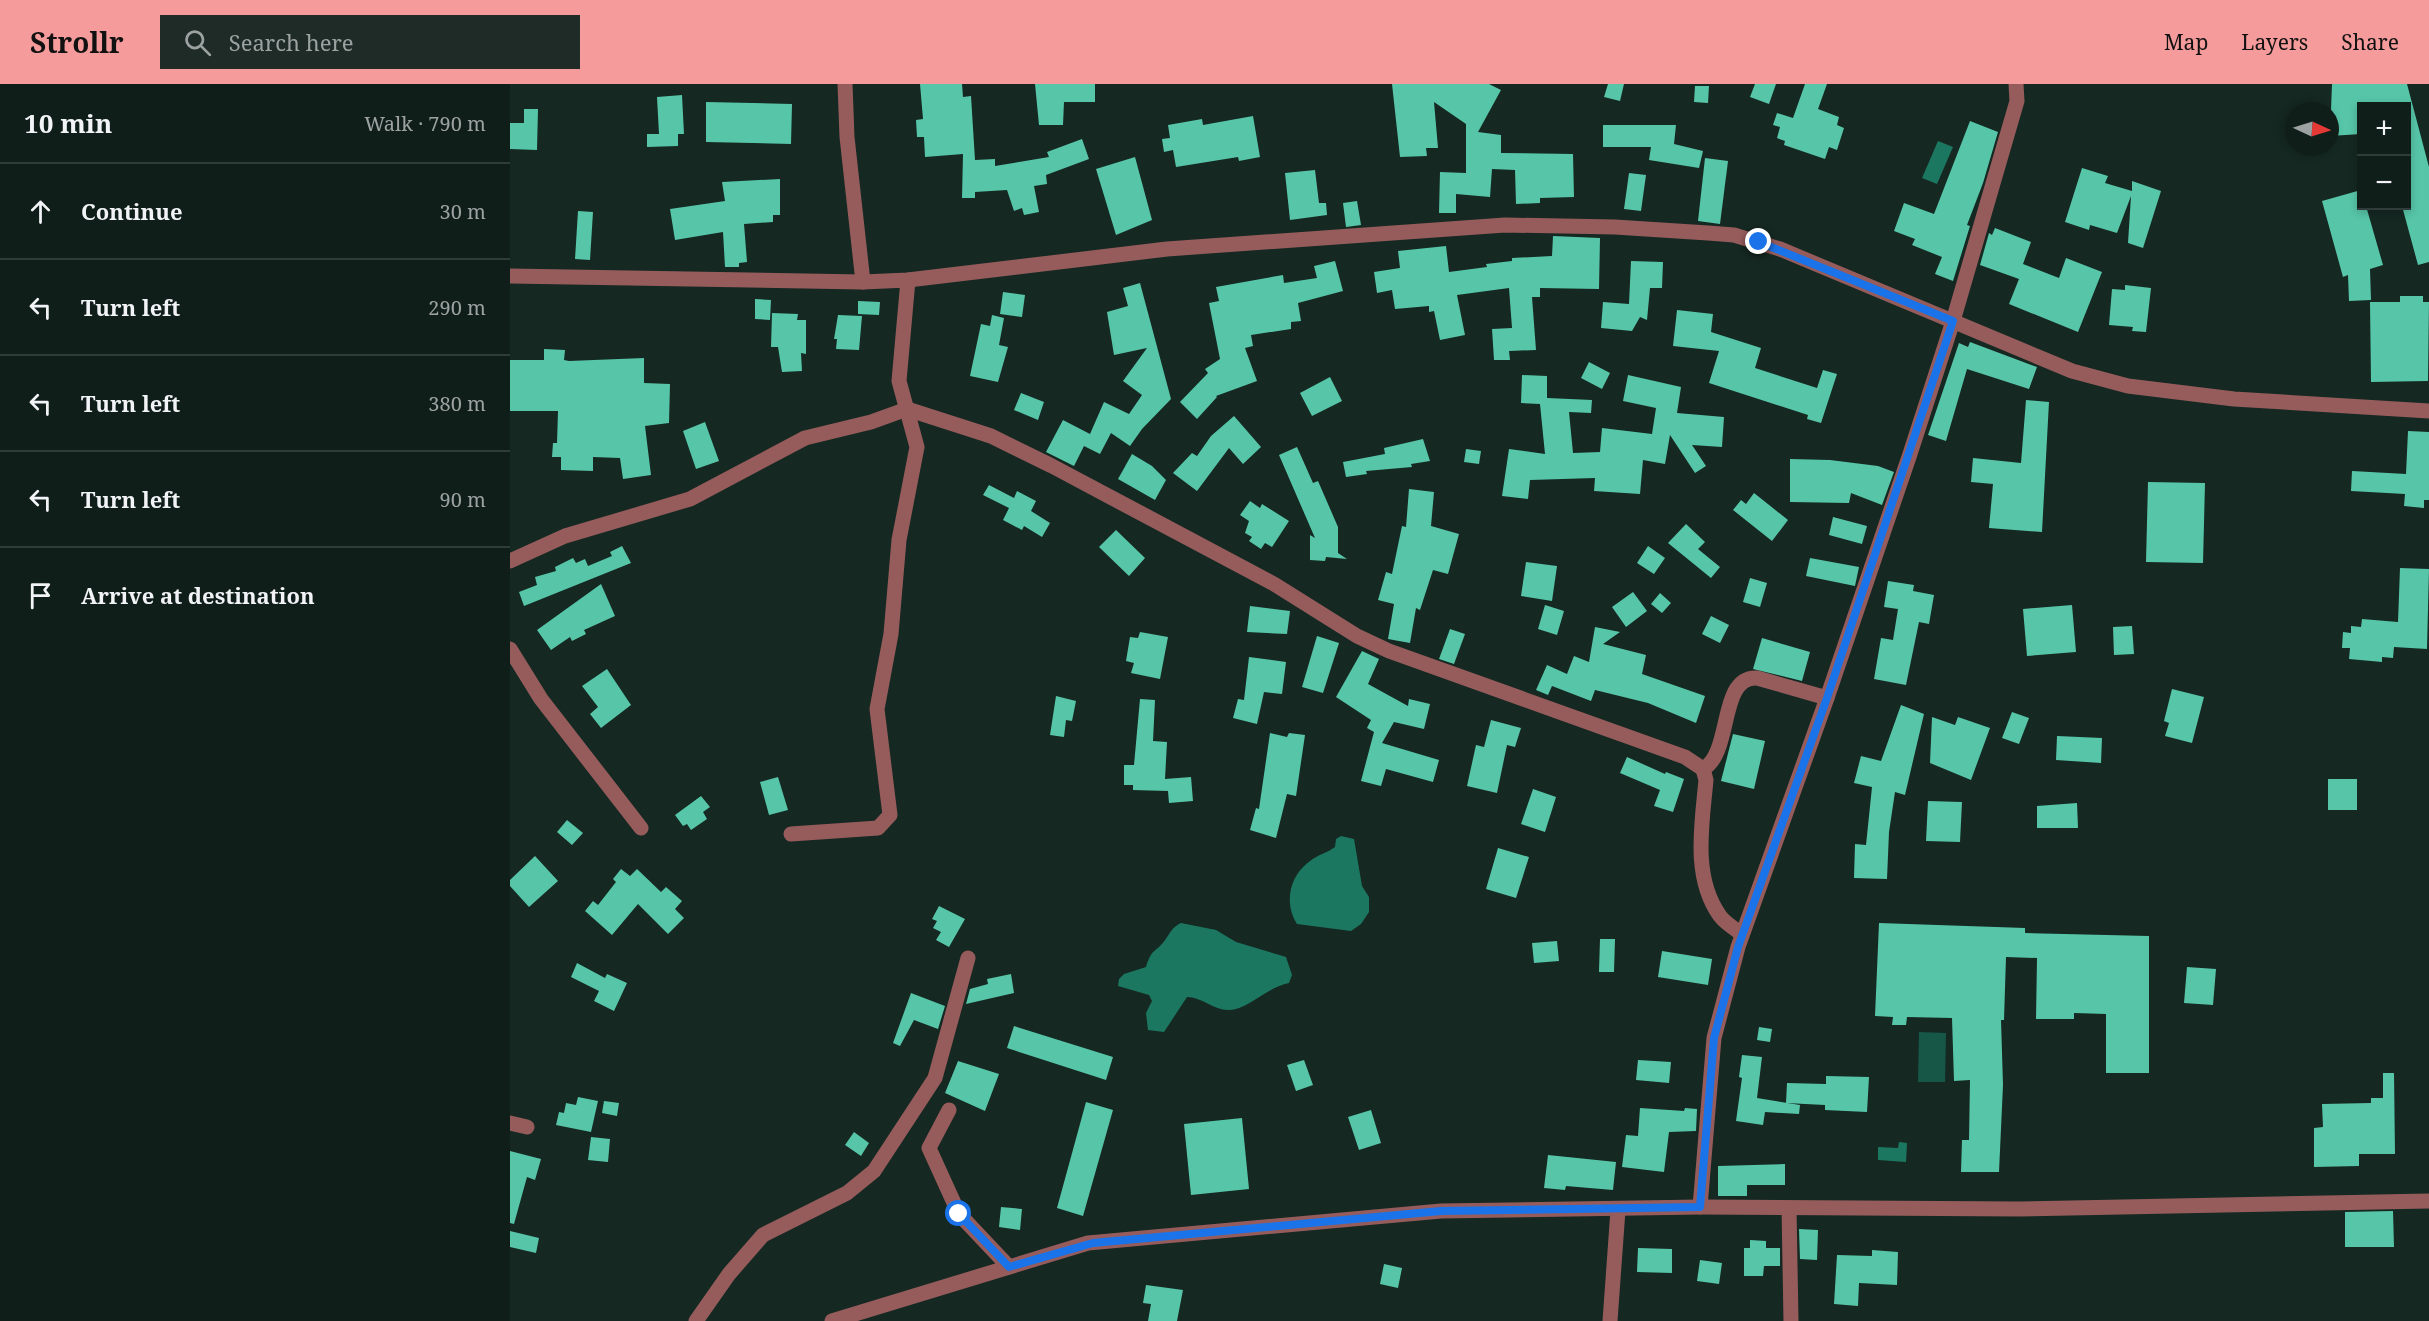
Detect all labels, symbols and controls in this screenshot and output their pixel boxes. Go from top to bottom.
search box [160,15,580,69]
text: Strollr [30,23,124,61]
icon: search [181,26,214,59]
text: Search here [229,27,354,57]
text: Map [2164,28,2208,56]
text: Layers [2241,28,2308,56]
text: Share [2341,28,2399,56]
north arrow [2285,102,2339,156]
map controls [2357,102,2411,210]
button: + [2357,102,2411,156]
text: 10 min [24,105,112,141]
text: Walk · 790 m [364,110,486,137]
button: − [2357,156,2411,210]
icon: ahead [24,195,57,228]
text: Continue [81,196,183,226]
text: 30 m [440,198,486,225]
route end [1745,228,1771,254]
icon: left [24,291,57,324]
text: Turn left [81,292,180,322]
text: 290 m [428,294,486,321]
icon: left [24,387,57,420]
text: Turn left [81,388,180,418]
text: 380 m [428,390,486,417]
icon: left [24,483,57,516]
text: Turn left [81,484,180,514]
text: 90 m [440,486,486,513]
icon: arrive [24,579,57,612]
text: Arrive at destination [81,580,315,610]
route start [945,1200,971,1226]

